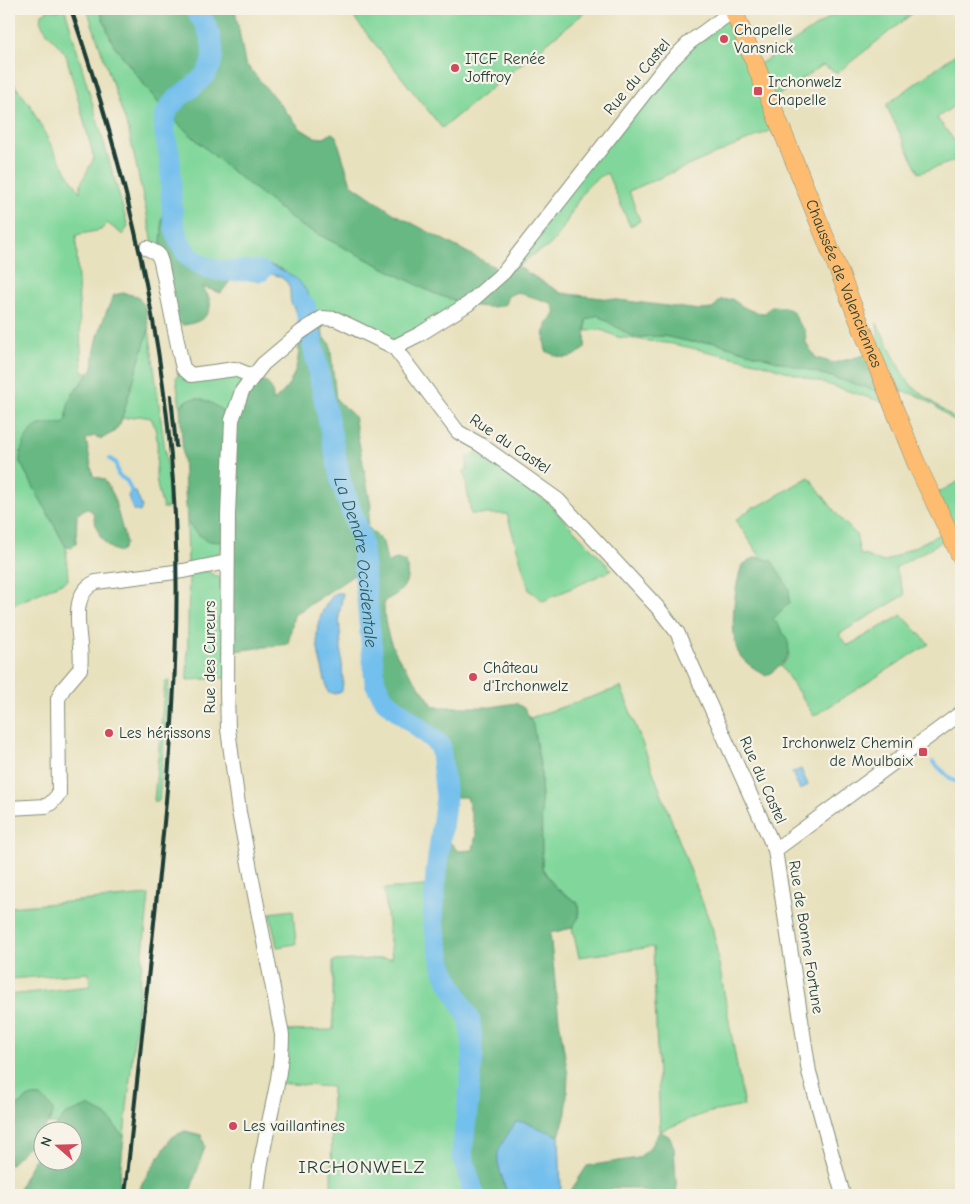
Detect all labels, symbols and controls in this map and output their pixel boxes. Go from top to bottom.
place label: Chapelle Vansnick [734,21,794,57]
marker: Chapelle Vansnick [718,33,730,45]
street label: Rue du Castel [600,35,674,119]
place label: ITCF Renée Joffroy [465,50,545,86]
marker: ITCF Renée Joffroy [449,62,461,74]
place label: Irchonwelz Chapelle [768,73,842,109]
marker: Irchonwelz Chapelle [752,85,764,97]
street label: Chaussée de Valenciennes [802,197,886,370]
street label: Rue du Castel [466,410,554,478]
water label: La Dendre Occidentale [330,475,382,649]
street label: Rue des Cureurs [201,600,219,713]
place label: Château d'Irchonwelz [483,659,568,695]
marker: Château d'Irchonwelz [467,671,479,683]
place label: Les hérissons [119,724,211,742]
marker: Les hérissons [103,727,115,739]
street label: Rue du Castel [736,734,790,826]
place label: Irchonwelz Chemin de Moulbaix [782,734,913,770]
marker: Irchonwelz Chemin de Moulbaix [917,746,929,758]
street label: Rue de Bonne Fortune [785,859,827,1015]
place label: Les vaillantines [243,1117,345,1135]
marker: Les vaillantines [227,1120,239,1132]
north arrow [32,1122,82,1172]
text: N [37,1135,56,1149]
district label: IRCHONWELZ [298,1156,426,1178]

